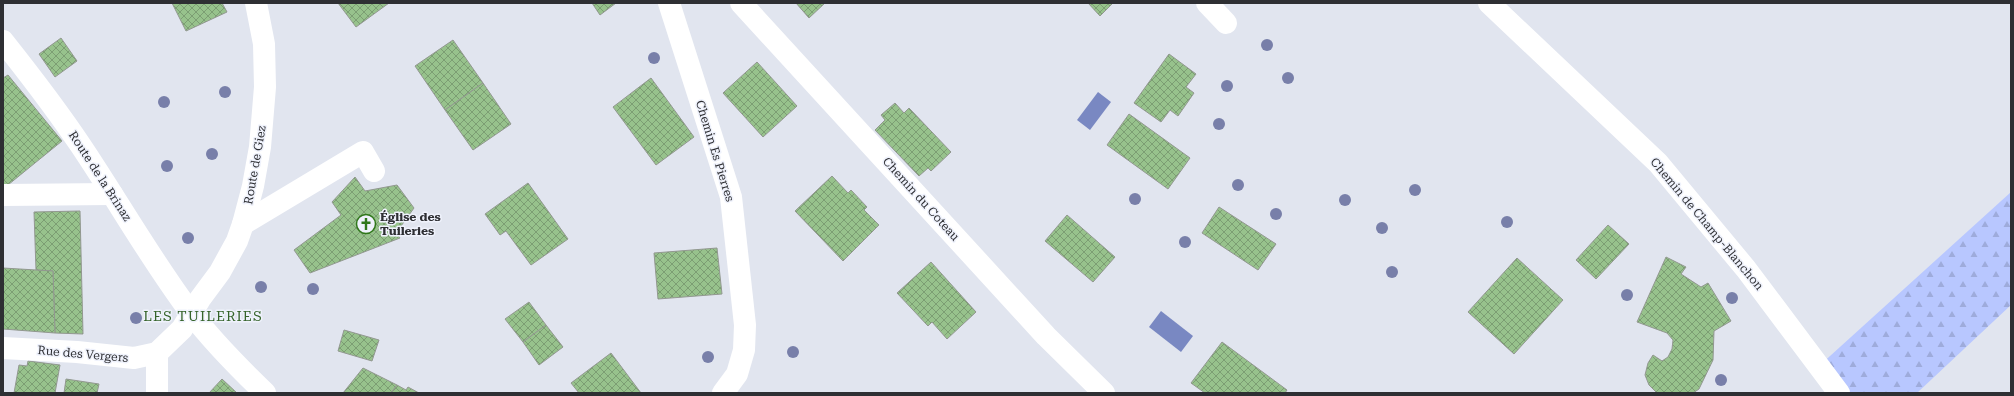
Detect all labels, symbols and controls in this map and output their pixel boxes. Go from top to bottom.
street label: Chemin Es Pierres [693,99,737,204]
street label: Route de Giez [241,124,269,205]
street label: Route de la Brinaz [66,128,134,224]
street label: Chemin du Coteau [880,154,963,244]
street label: Chemin de Champ-Blanchon [1648,155,1767,293]
place label: Église des Tuileries [380,210,441,238]
church icon: Église des Tuileries [355,213,377,235]
district label: LES TUILERIES [143,308,263,324]
street label: Rue des Vergers [37,343,129,365]

